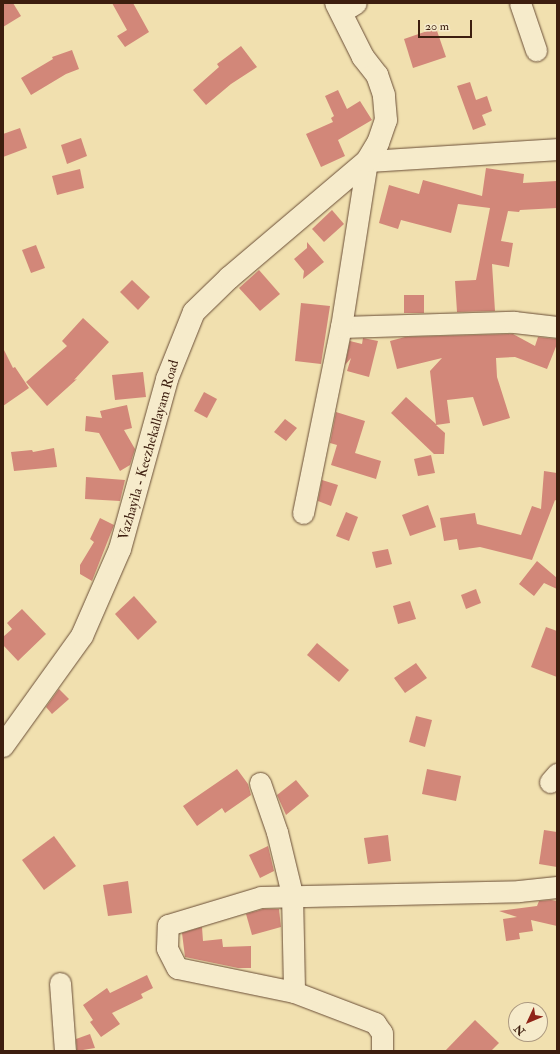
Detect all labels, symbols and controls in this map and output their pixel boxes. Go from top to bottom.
scale bar [420,12,474,38]
text: 20 m [425,19,449,34]
street label: Vazhayila - Keezhekallayam Road [115,358,183,542]
north arrow [508,1002,548,1042]
text: N [512,1022,528,1038]

